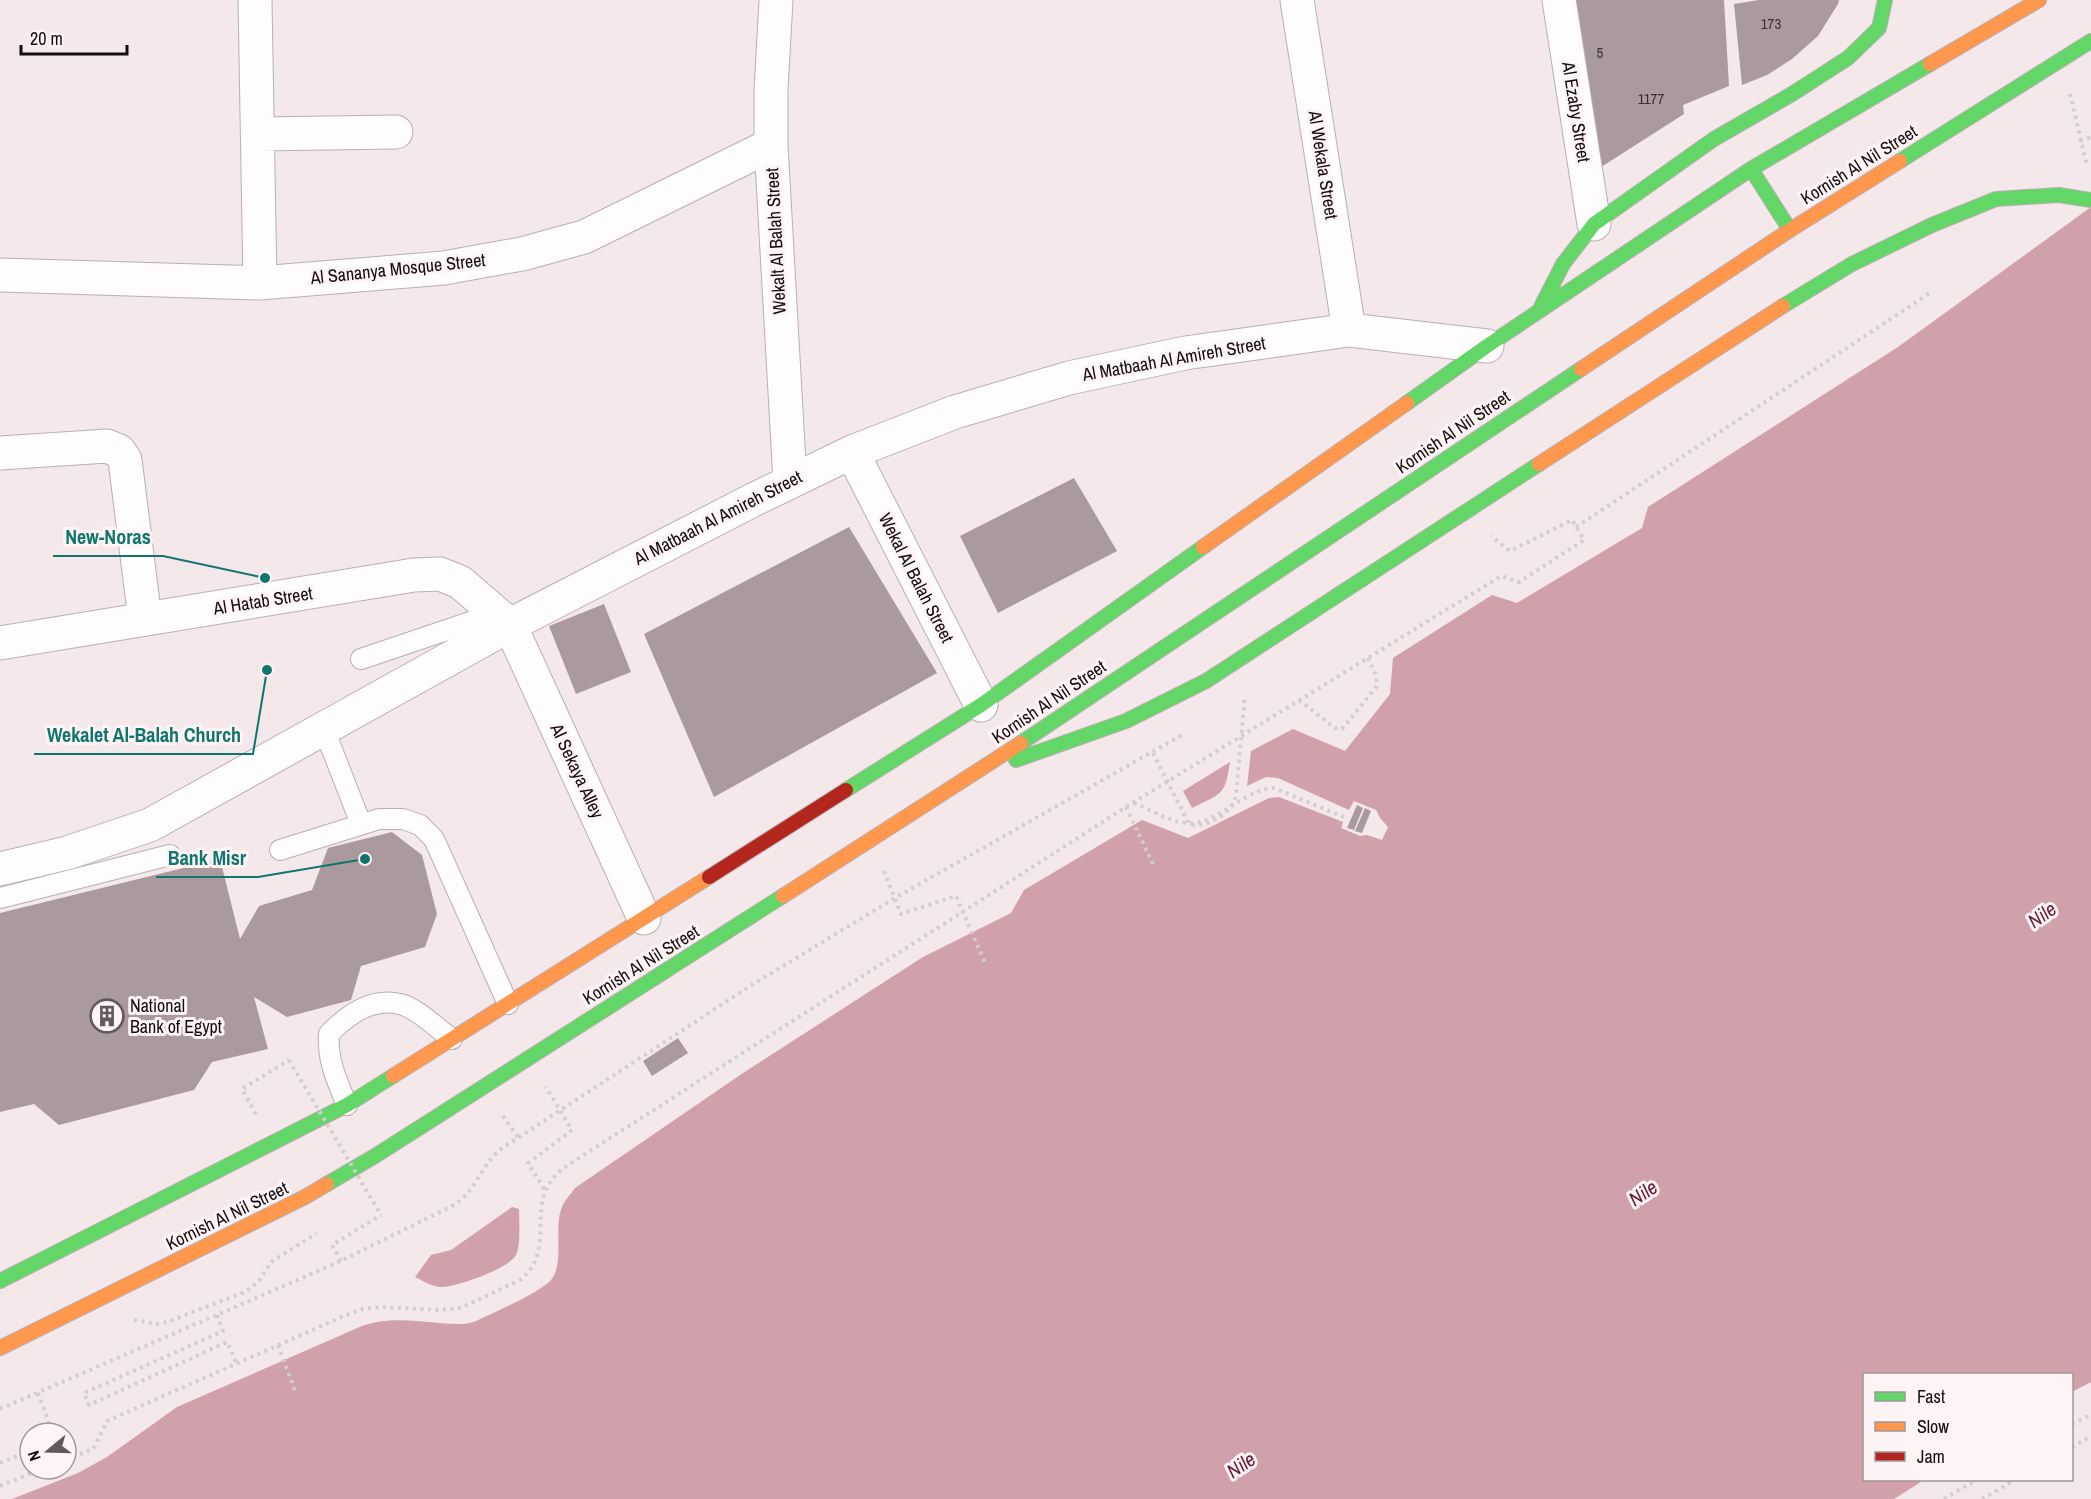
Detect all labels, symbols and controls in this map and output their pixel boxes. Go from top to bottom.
house number: 173 [1761,13,1781,34]
scale bar [21,18,128,56]
text: 20 m [30,26,63,51]
house number: 5 [1597,42,1604,63]
street label: Al Ezaby Street [1556,59,1597,164]
house number: 1177 [1638,88,1664,109]
street label: Al Wekala Street [1302,108,1344,221]
street label: Kornish Al Nil Street [1796,119,1922,210]
street label: Wekalt Al Balah Street [759,167,792,315]
street label: Al Sananya Mosque Street [308,247,487,290]
street label: Al Matbaah Al Amireh Street [1079,330,1267,387]
street label: Kornish Al Nil Street [1391,384,1515,479]
street label: Al Matbaah Al Amireh Street [629,464,806,571]
street label: Wekal Al Balah Street [873,509,960,647]
callout: New-Noras [53,518,163,556]
text: New-Noras [65,523,151,550]
street label: Al Hatab Street [211,580,314,621]
street label: Kornish Al Nil Street [987,654,1111,749]
callout: Wekalet Al-Balah Church [34,716,253,754]
street label: Al Sekaya Alley [544,718,611,823]
text: Wekalet Al-Balah Church [47,721,241,748]
callout: Bank Misr [156,839,258,877]
text: Bank Misr [168,844,247,871]
water label: Nile [2022,895,2061,934]
street label: Kornish Al Nil Street [578,919,704,1010]
place label: National Bank of Egypt [130,993,222,1039]
building icon: National Bank of Egypt [89,998,125,1034]
water label: Nile [1623,1173,1662,1212]
street label: Kornish Al Nil Street [162,1175,292,1256]
legend [1863,1373,2073,1481]
text: Fast [1917,1384,1945,1409]
text: Slow [1917,1414,1949,1439]
north arrow [18,1421,78,1481]
text: Jam [1917,1444,1945,1469]
water label: Nile [1221,1445,1260,1484]
text: N [22,1448,46,1464]

